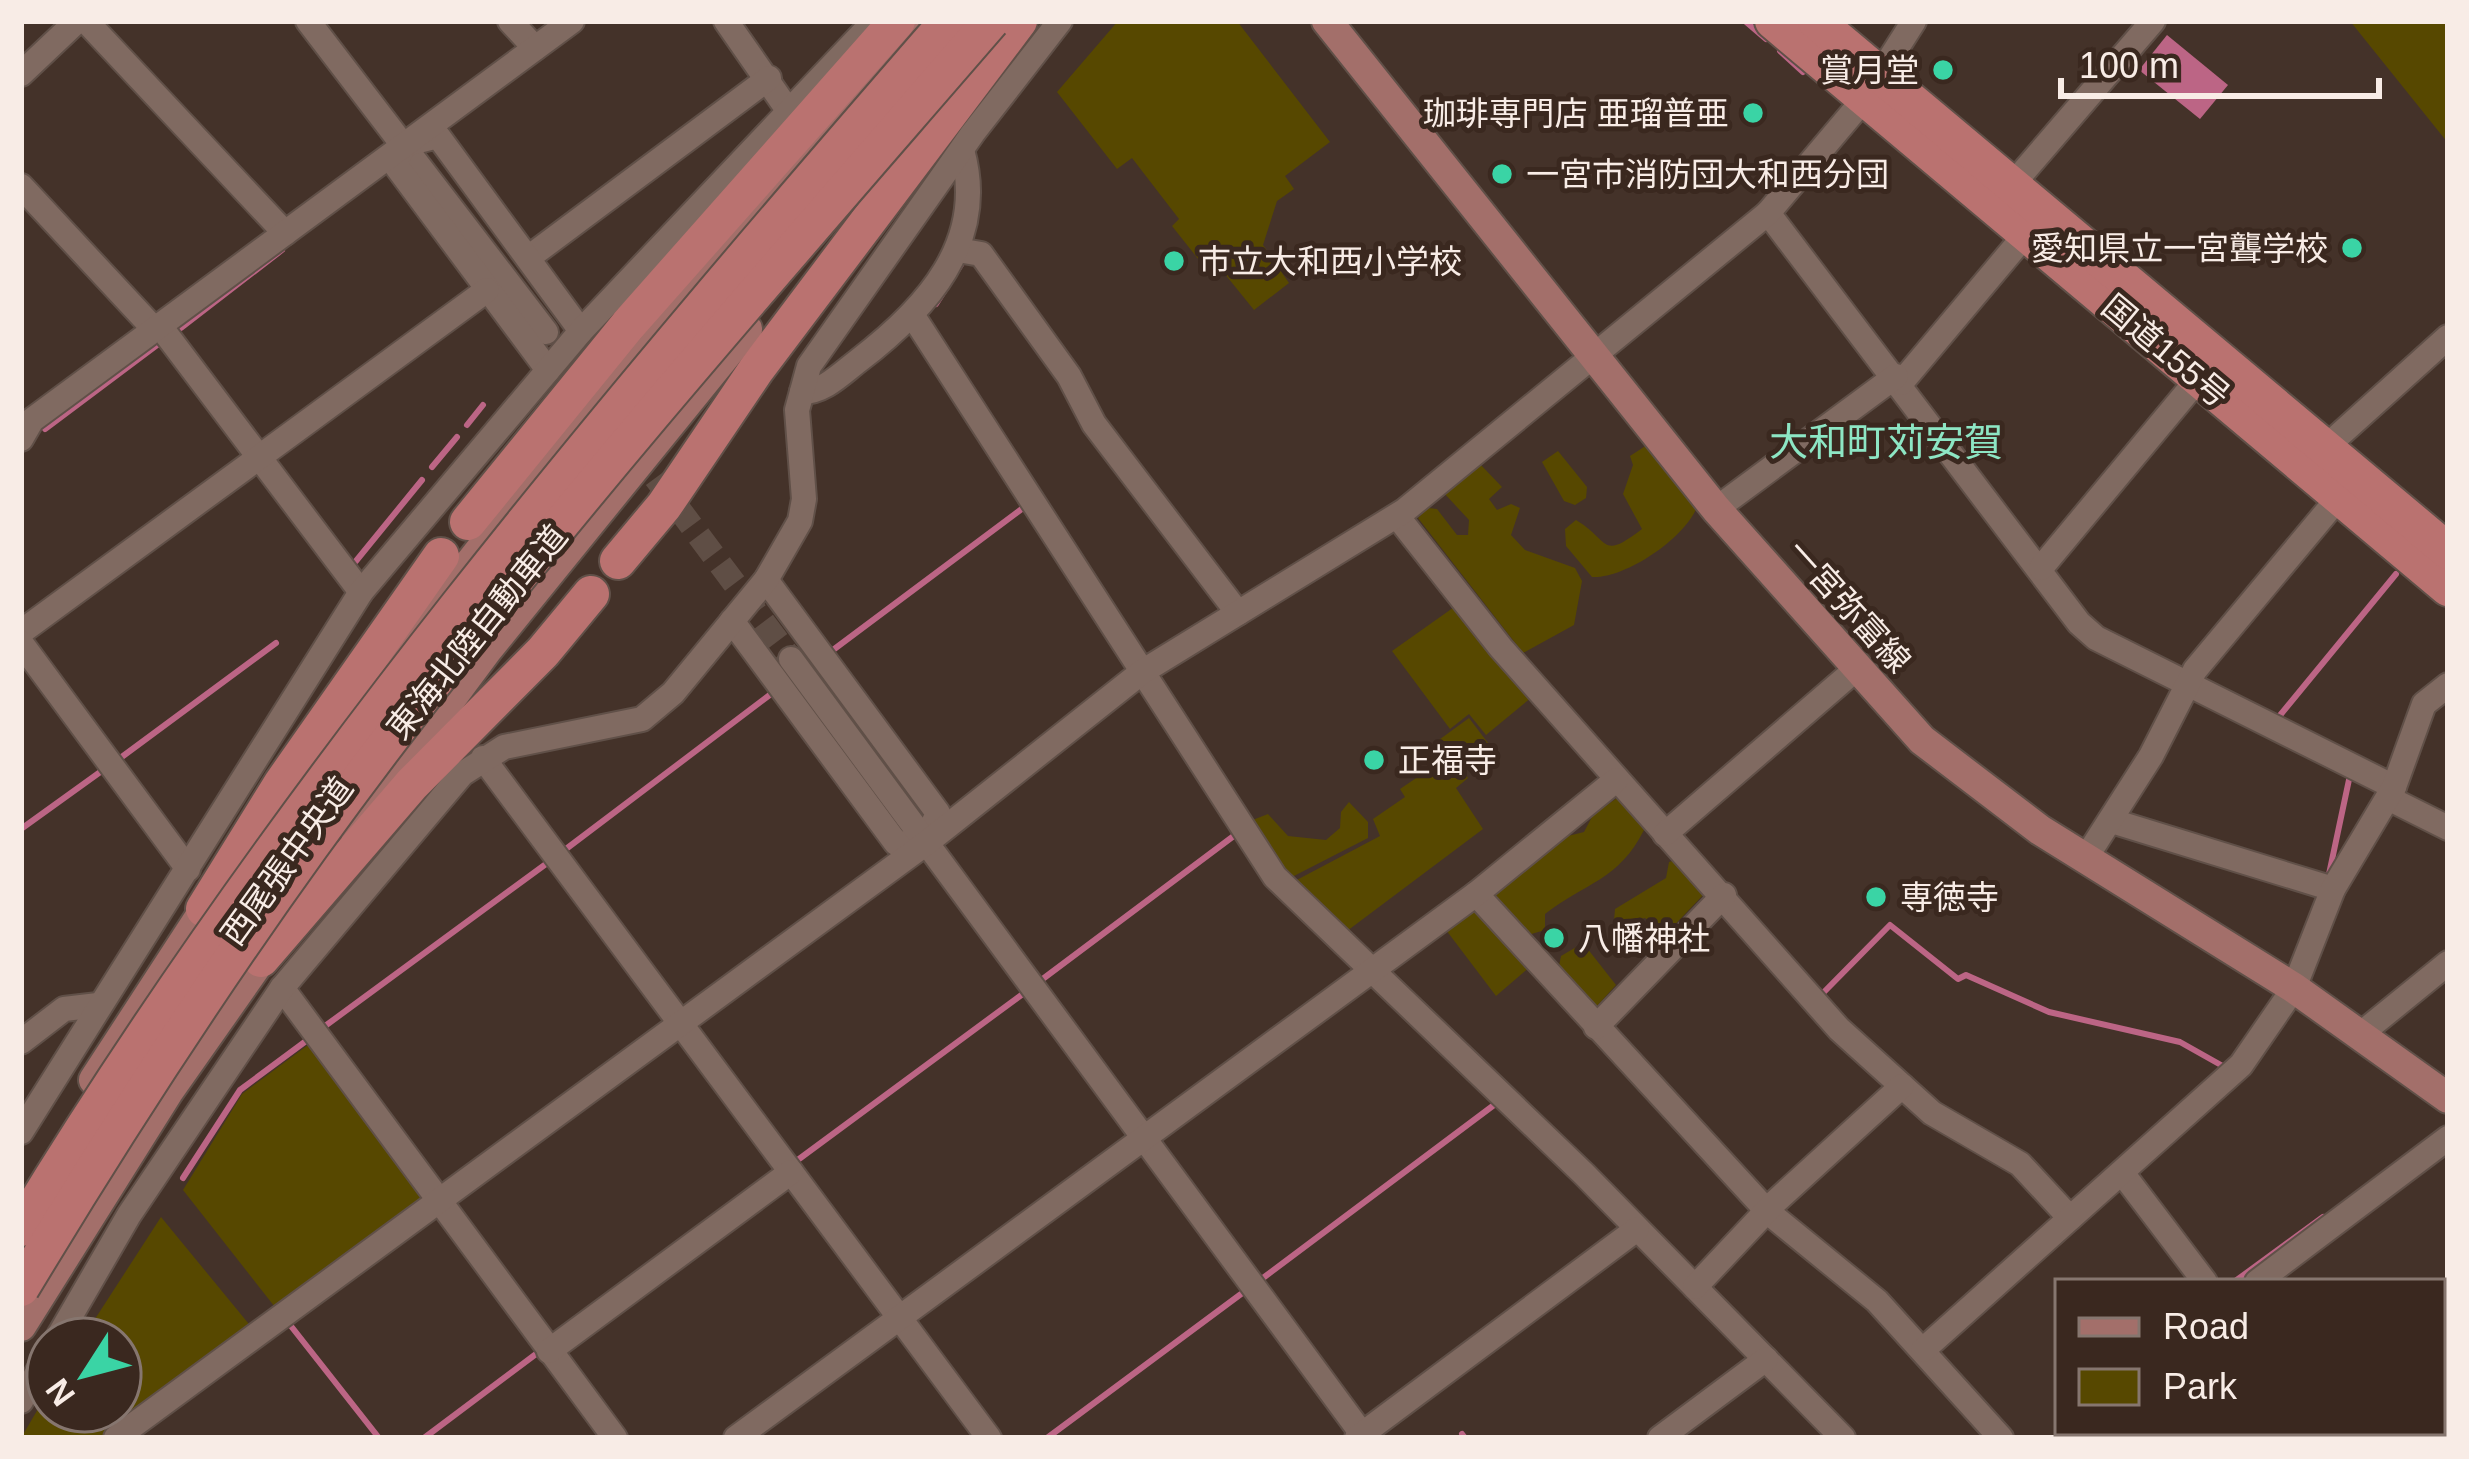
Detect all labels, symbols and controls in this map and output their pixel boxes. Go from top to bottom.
scale bar [2061,24,2379,98]
text: 100 m [2079,45,2179,86]
place label: 賞月堂 [1820,52,1919,89]
marker: 賞月堂 [1930,57,1956,83]
place label: 珈琲専門店 亜瑠普亜 [1423,95,1729,132]
marker: 珈琲専門店 亜瑠普亜 [1740,100,1766,126]
place label: 一宮市消防団大和西分団 [1526,156,1889,193]
marker: 一宮市消防団大和西分団 [1489,161,1515,187]
place label: 愛知県立一宮聾学校 [2031,230,2328,267]
marker: 愛知県立一宮聾学校 [2339,235,2365,261]
place label: 市立大和西小学校 [1198,243,1462,280]
marker: 市立大和西小学校 [1161,248,1187,274]
street label: 国道155号 [2095,287,2237,415]
district label: 大和町苅安賀 [1769,421,2003,464]
street label: 東海北陸自動車道 [380,518,574,746]
street label: 一宮弥富線 [1780,532,1918,680]
place label: 正福寺 [1398,742,1497,779]
marker: 正福寺 [1361,747,1387,773]
street label: 西尾張中央道 [214,770,360,952]
place label: 専徳寺 [1900,879,1999,916]
marker: 専徳寺 [1863,884,1889,910]
place label: 八幡神社 [1578,920,1710,957]
marker: 八幡神社 [1541,925,1567,951]
legend [2055,1279,2445,1435]
text: Road [2163,1306,2249,1347]
north arrow [24,1315,144,1435]
text: Park [2163,1366,2238,1407]
text: N [38,1372,82,1413]

